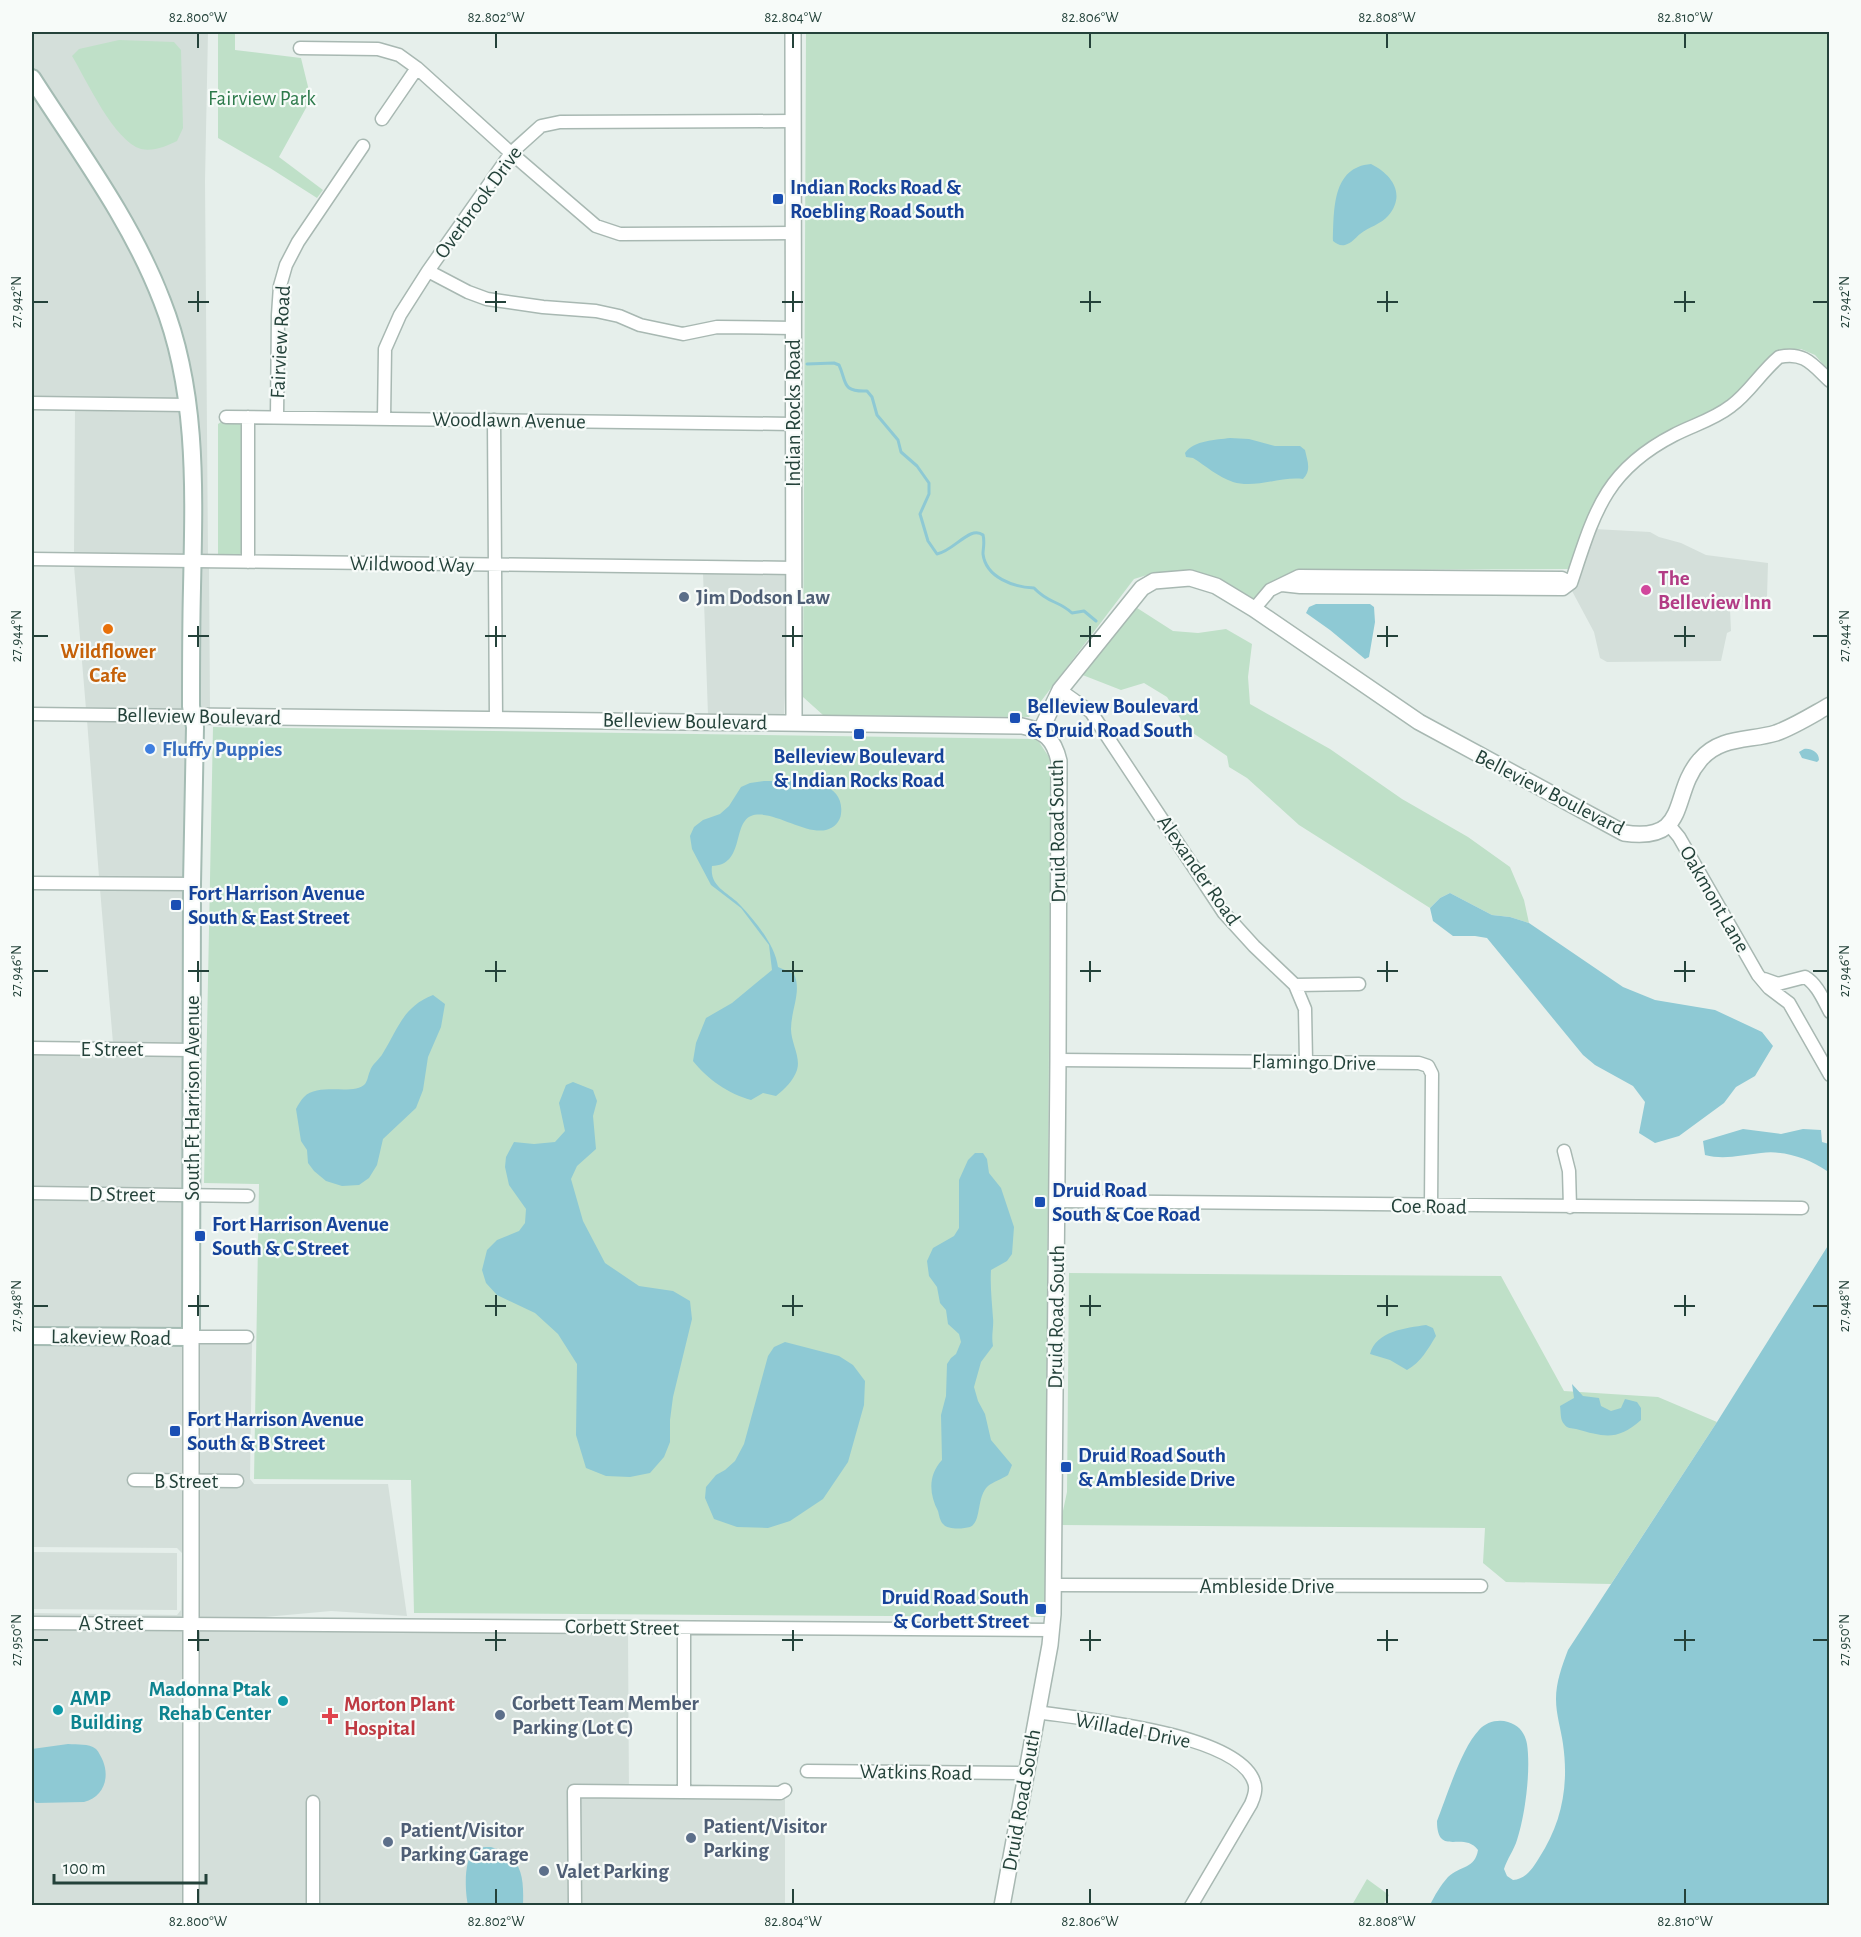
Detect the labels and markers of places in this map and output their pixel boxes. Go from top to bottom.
place label: Indian Rocks Road & Roebling Road South [790,177,965,222]
marker: Indian Rocks Road & Roebling Road South [771,192,785,206]
place label: The Belleview Inn [1658,568,1772,613]
marker: The Belleview Inn [1639,583,1653,597]
place label: Jim Dodson Law [696,587,830,608]
marker: Jim Dodson Law [677,590,691,604]
marker: Wildflower Cafe [101,622,115,636]
place label: Wildflower Cafe [60,641,156,686]
place label: Belleview Boulevard & Druid Road South [1027,696,1199,741]
marker: Belleview Boulevard & Druid Road South [1008,711,1022,725]
marker: Belleview Boulevard & Indian Rocks Road [852,727,866,741]
place label: Fluffy Puppies [162,739,282,760]
marker: Fluffy Puppies [143,742,157,756]
place label: Belleview Boulevard & Indian Rocks Road [773,746,945,791]
place label: Fort Harrison Avenue South & East Street [188,883,365,928]
marker: Fort Harrison Avenue South & East Street [169,898,183,912]
place label: Druid Road South & Coe Road [1052,1180,1200,1225]
marker: Druid Road South & Coe Road [1033,1195,1047,1209]
place label: Fort Harrison Avenue South & C Street [212,1214,389,1259]
marker: Fort Harrison Avenue South & C Street [193,1229,207,1243]
place label: Fort Harrison Avenue South & B Street [187,1409,364,1454]
marker: Fort Harrison Avenue South & B Street [168,1424,182,1438]
place label: Druid Road South & Ambleside Drive [1078,1445,1235,1490]
marker: Druid Road South & Ambleside Drive [1059,1460,1073,1474]
place label: Druid Road South & Corbett Street [881,1587,1029,1632]
marker: Druid Road South & Corbett Street [1034,1602,1048,1616]
place label: Madonna Ptak Rehab Center [149,1679,272,1724]
place label: AMP Building [70,1688,143,1733]
place label: Corbett Team Member Parking (Lot C) [512,1693,700,1738]
marker: Madonna Ptak Rehab Center [276,1694,290,1708]
place label: Morton Plant Hospital [344,1694,455,1739]
marker: AMP Building [51,1703,65,1717]
marker: Morton Plant Hospital [321,1707,339,1725]
marker: Corbett Team Member Parking (Lot C) [493,1708,507,1722]
place label: Patient/Visitor Parking [703,1816,827,1861]
place label: Patient/Visitor Parking Garage [400,1820,529,1865]
marker: Patient/Visitor Parking [684,1831,698,1845]
marker: Patient/Visitor Parking Garage [381,1835,395,1849]
place label: Valet Parking [556,1861,669,1882]
marker: Valet Parking [537,1864,551,1878]

